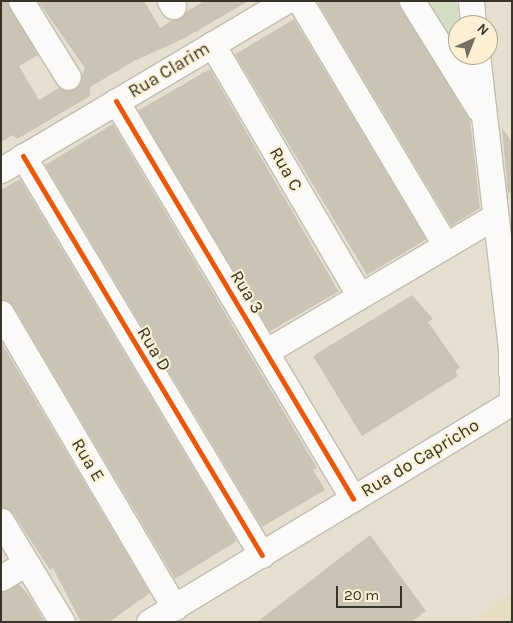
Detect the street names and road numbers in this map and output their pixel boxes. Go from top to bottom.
street label: Rua Clarim [125,37,213,103]
street label: Rua C [265,143,307,195]
street label: Rua 3 [226,266,268,318]
street label: Rua D [132,323,176,375]
street label: Rua do Capricho [357,414,483,502]
street label: Rua E [67,435,109,485]

